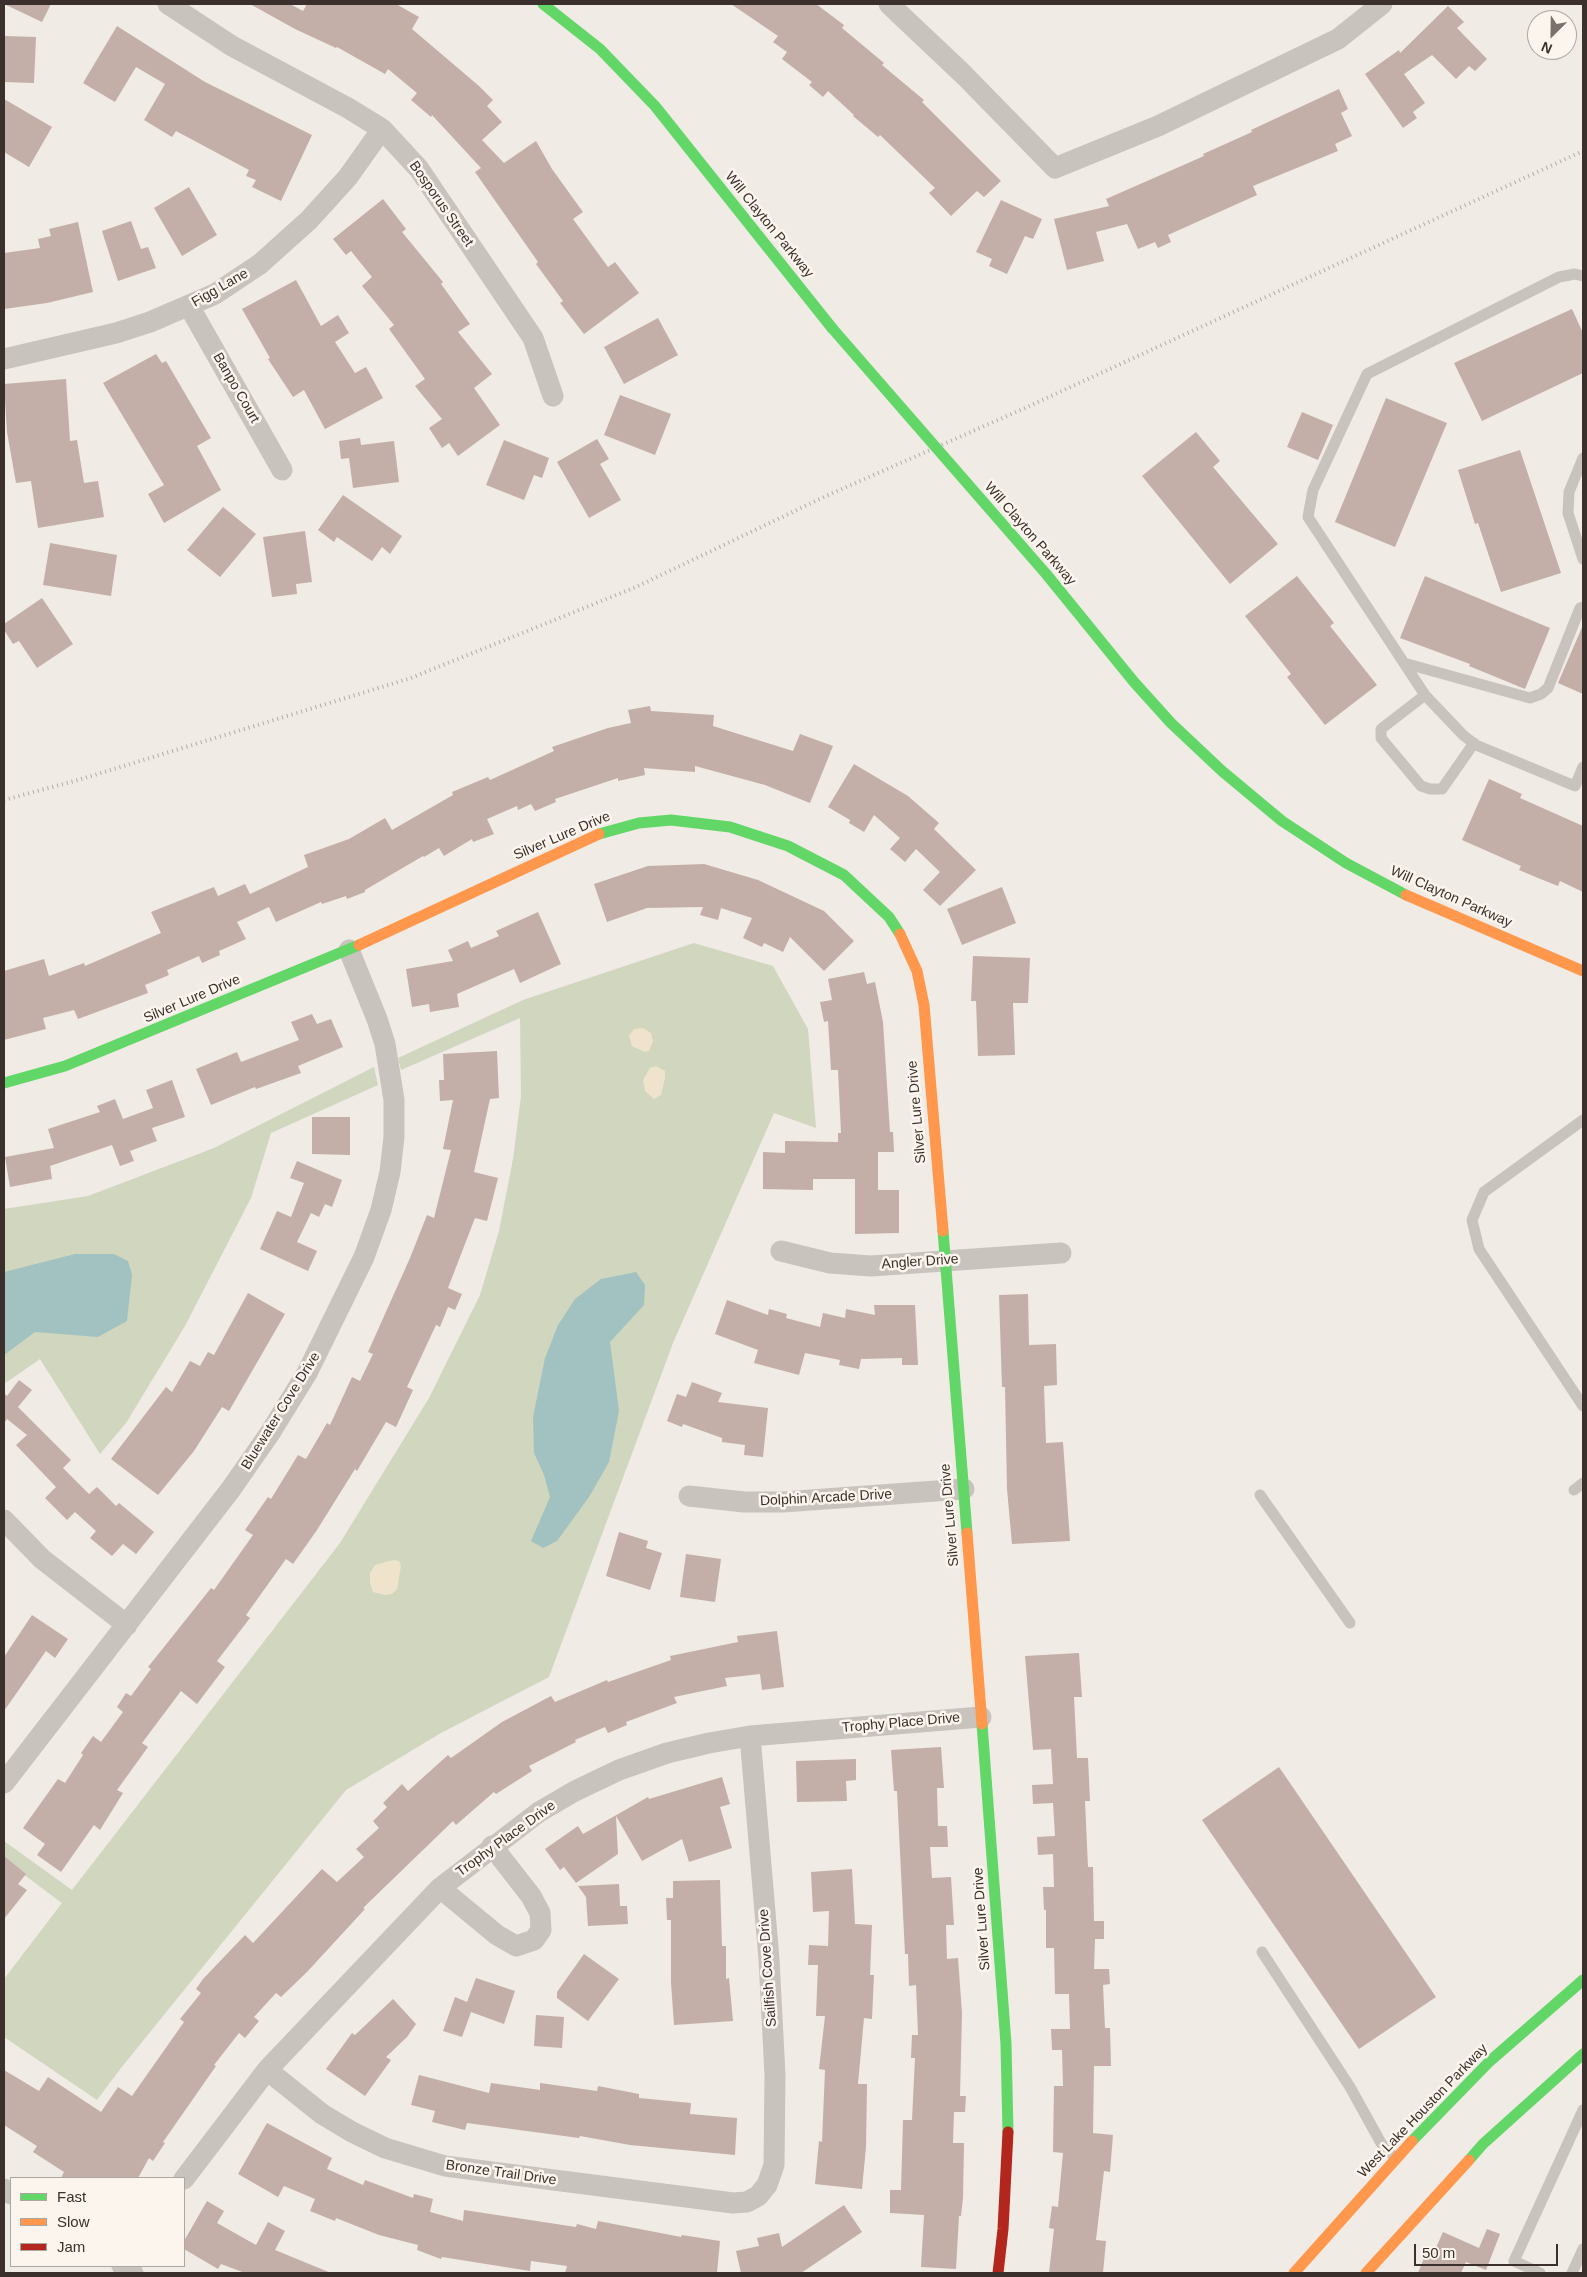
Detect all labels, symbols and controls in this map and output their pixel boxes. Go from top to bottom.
north arrow [1527,10,1577,60]
text: N [1539,39,1554,57]
street label: Bosporus Street [405,158,477,250]
street label: Will Clayton Parkway [721,169,817,281]
street label: Figg Lane [189,265,251,311]
street label: Banpo Court [209,350,263,426]
street label: Will Clayton Parkway [981,479,1079,589]
street label: Silver Lure Drive [511,808,613,864]
street label: Will Clayton Parkway [1388,863,1514,931]
street label: Silver Lure Drive [141,971,243,1027]
street label: Silver Lure Drive [904,1060,930,1164]
street label: Angler Drive [881,1251,959,1273]
street label: Bluewater Cove Drive [238,1349,324,1473]
street label: Silver Lure Drive [937,1463,963,1567]
street label: Dolphin Arcade Drive [760,1486,892,1510]
street label: Trophy Place Drive [841,1709,961,1737]
street label: Trophy Place Drive [453,1797,559,1881]
street label: Silver Lure Drive [970,1867,994,1971]
street label: Sailfish Cove Drive [755,1908,781,2028]
street label: West Lake Houston Parkway [1355,2041,1491,2181]
street label: Bronze Trail Drive [445,2157,557,2189]
legend [10,2177,185,2267]
text: Fast [57,2188,86,2205]
text: Slow [57,2213,90,2230]
scale bar [1417,2234,1561,2266]
text: Jam [57,2238,85,2255]
text: 50 m [1422,2244,1455,2261]

